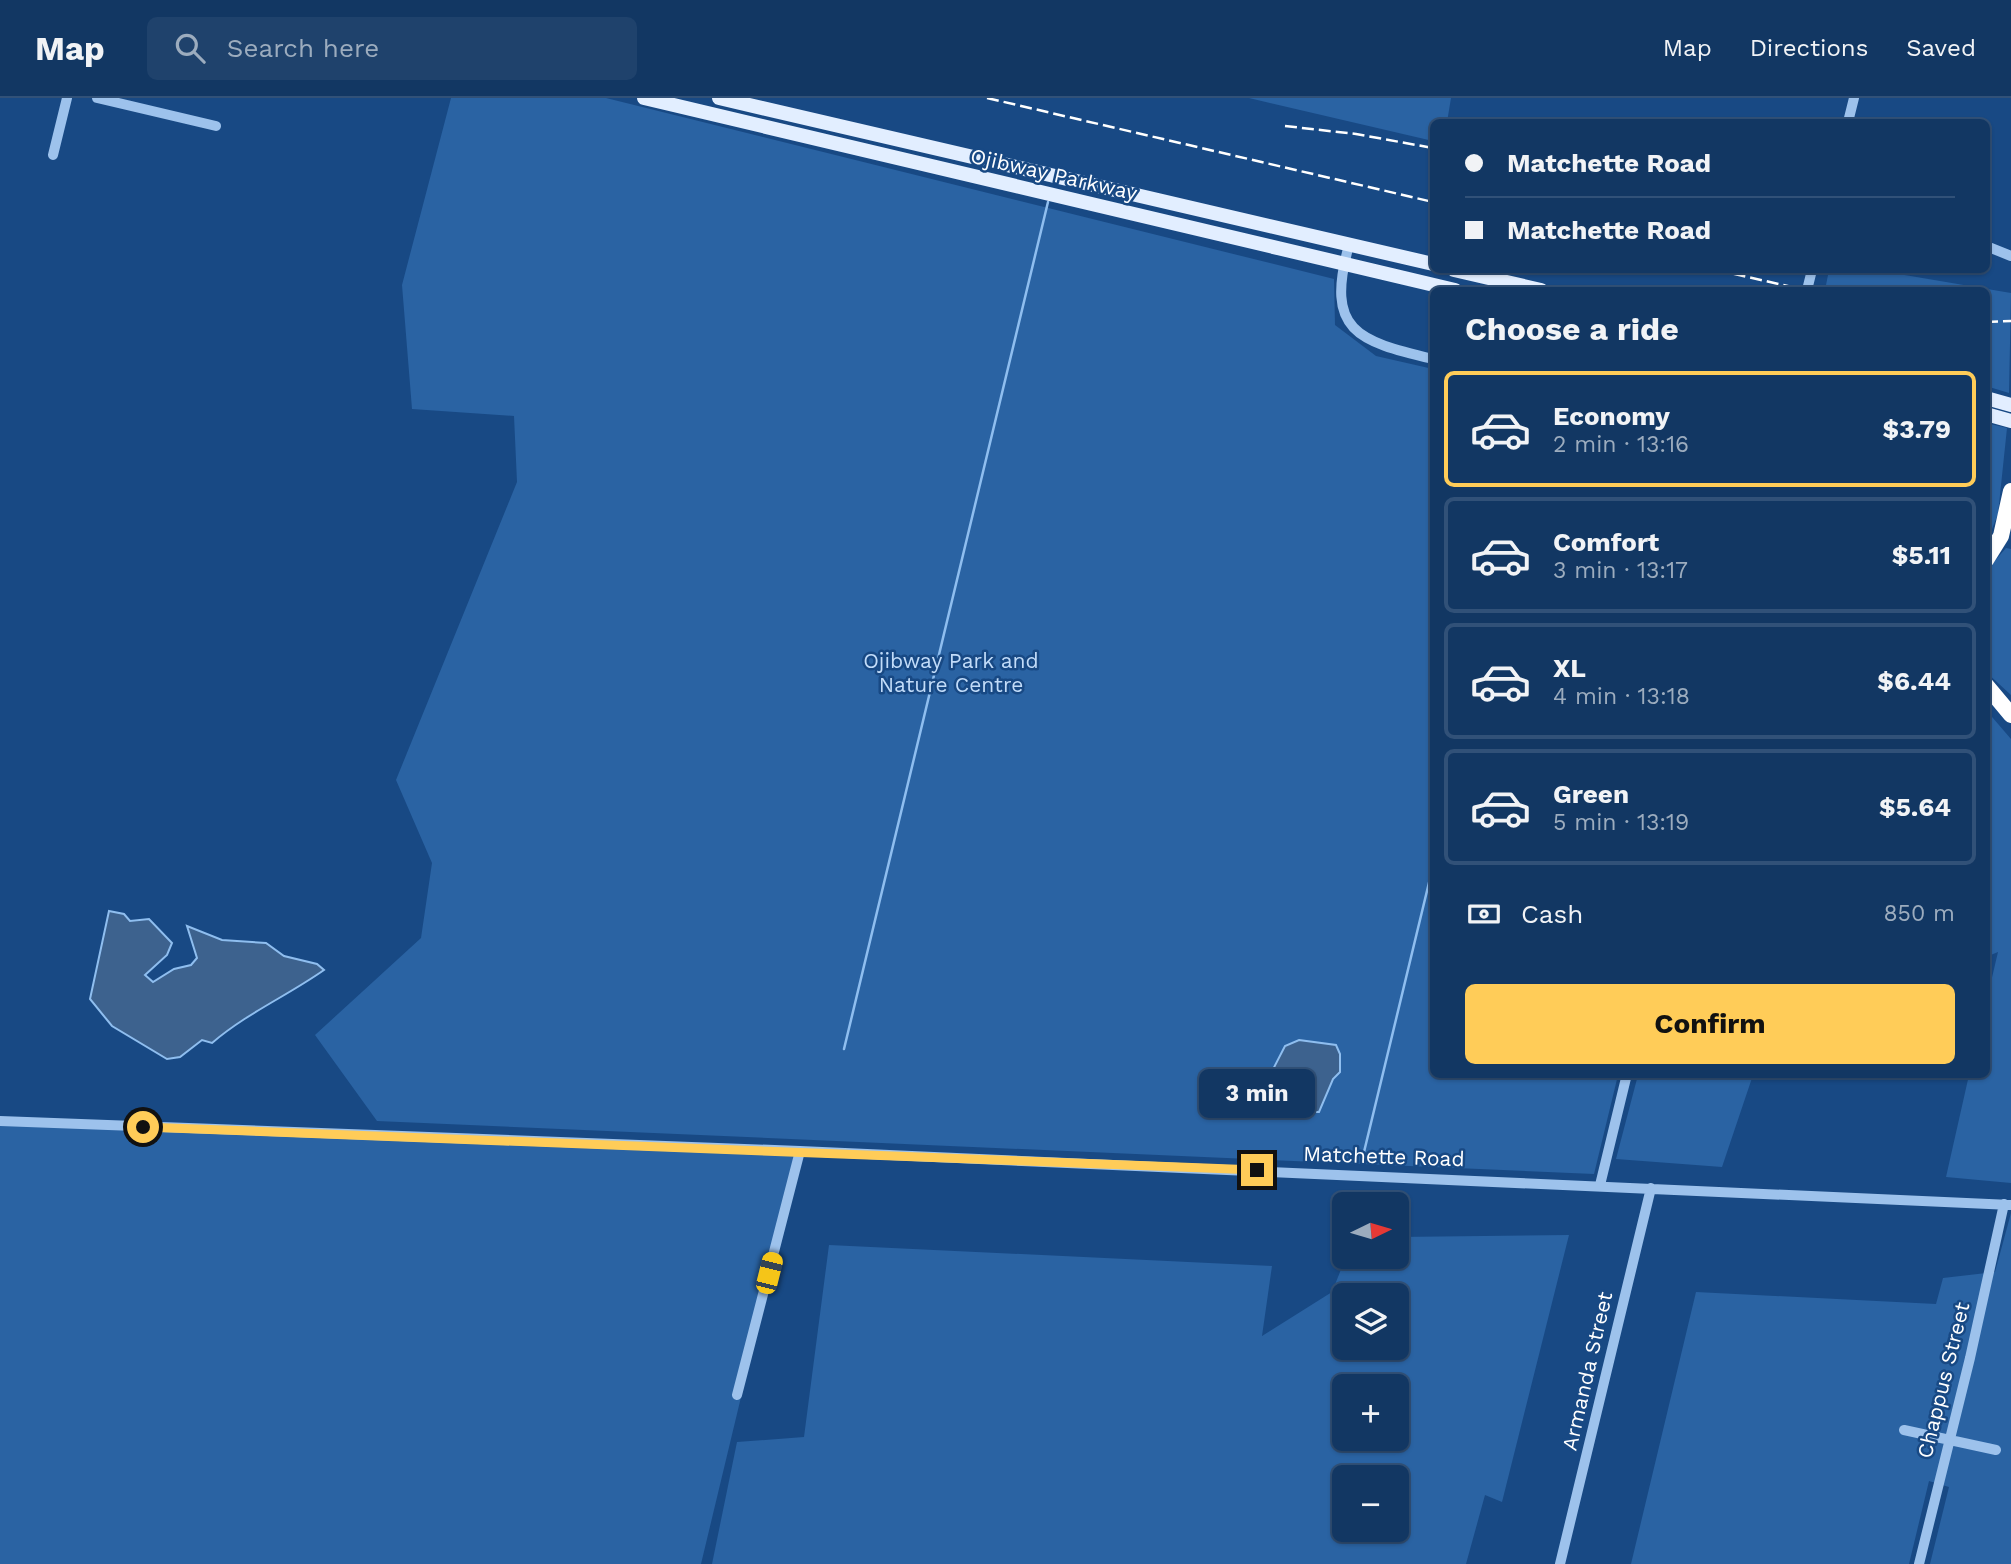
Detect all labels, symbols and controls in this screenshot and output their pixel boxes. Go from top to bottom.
search box [147,17,637,80]
text: Map [35,29,105,68]
icon: search [171,29,209,67]
text: Search here [227,33,379,63]
text: Map [1663,34,1712,62]
text: Directions [1750,34,1868,62]
text: Saved [1906,34,1976,62]
street label: Ojibway Parkway [968,143,1140,205]
text: Matchette Road [1507,148,1711,178]
text: Matchette Road [1507,215,1711,245]
text: Choose a ride [1465,310,1679,348]
icon: car [1469,398,1532,461]
text: Economy [1553,401,1670,431]
text: $3.79 [1882,414,1951,444]
text: 2 min · 13:16 [1553,431,1689,458]
icon: car [1469,524,1532,587]
text: Comfort [1553,527,1659,557]
text: $5.11 [1892,540,1951,570]
text: 3 min · 13:17 [1553,557,1688,584]
park label: Ojibway Park and Nature Centre [863,648,1039,697]
icon: car [1469,650,1532,713]
text: XL [1553,653,1586,683]
text: $6.44 [1877,666,1951,696]
text: 4 min · 13:18 [1553,683,1690,710]
icon: car [1469,776,1532,839]
text: Green [1553,779,1629,809]
text: $5.64 [1879,792,1951,822]
text: 5 min · 13:19 [1553,809,1689,836]
icon: cash [1465,895,1503,933]
text: Cash [1521,899,1583,929]
text: 850 m [1883,900,1955,927]
button: Confirm [1465,984,1955,1064]
callout: 3 min [1199,1068,1315,1118]
text: 3 min [1226,1080,1288,1107]
route start [127,1111,159,1143]
street label: Matchette Road [1303,1141,1465,1171]
route end [1241,1154,1273,1186]
north arrow [1332,1192,1409,1269]
map controls [1332,1192,1409,1542]
car [754,1250,785,1296]
button: layers [1332,1283,1409,1360]
street label: Armanda Street [1557,1289,1617,1453]
street label: Chappus Street [1912,1299,1975,1461]
button: + [1332,1374,1409,1451]
button: − [1332,1465,1409,1542]

